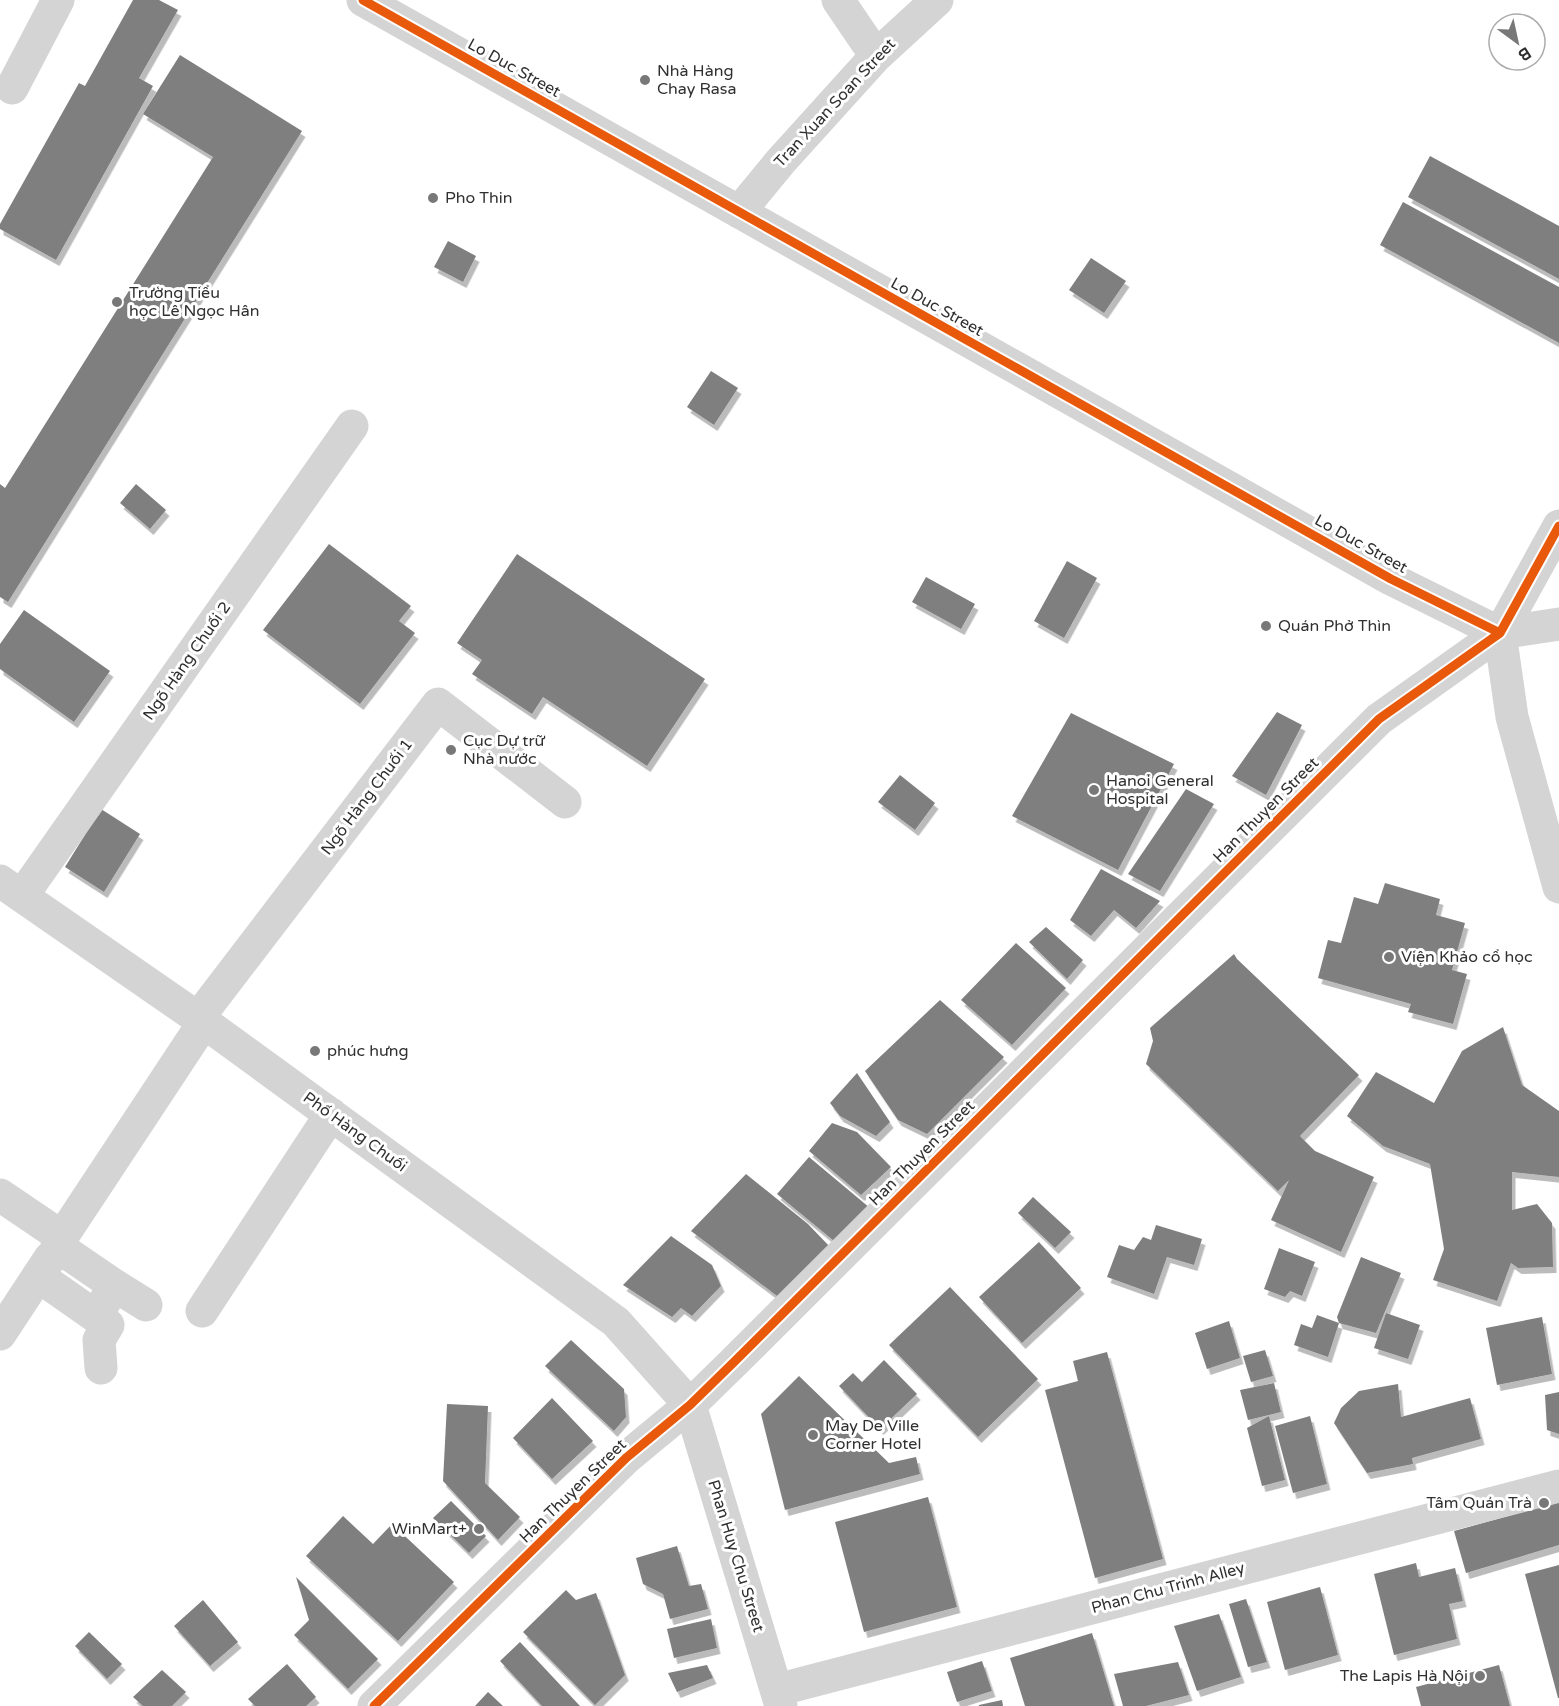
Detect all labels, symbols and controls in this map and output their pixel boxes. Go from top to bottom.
north arrow [1487,12,1547,72]
street label: Lo Duc Street [464,34,564,102]
street label: Tran Xuan Soan Street [770,34,900,172]
text: B [1515,42,1535,65]
place label: Nhà Hàng Chay Rasa [657,61,737,99]
marker: Nhà Hàng Chay Rasa [638,73,652,87]
place label: Pho Thin [445,188,512,208]
marker: Pho Thin [426,191,440,205]
street label: Lo Duc Street [887,273,987,341]
place label: Trường Tiểu học Lê Ngọc Hân [129,283,260,321]
marker: Trường Tiểu học Lê Ngọc Hân [110,295,124,309]
street label: Lo Duc Street [1311,510,1411,578]
street label: Ngõ Hàng Chuối 2 [139,598,235,724]
place label: Quán Phở Thìn [1278,616,1391,636]
marker: Quán Phở Thìn [1259,619,1273,633]
place label: Cục Dự trữ Nhà nước [463,731,546,769]
street label: Ngõ Hàng Chuối 1 [317,735,417,859]
marker: Cục Dự trữ Nhà nước [444,743,458,757]
street label: Han Thuyen Street [1209,753,1323,867]
place label: Hanoi General Hospital [1106,771,1214,809]
marker: Hanoi General Hospital [1087,783,1101,797]
place label: Viện Khảo cổ học [1401,947,1533,967]
marker: Viện Khảo cổ học [1382,950,1396,964]
place label: phúc hưng [327,1041,409,1061]
marker: phúc hưng [308,1044,322,1058]
street label: Phố Hàng Chuối [299,1088,411,1176]
street label: Han Thuyen Street [865,1096,979,1210]
place label: May De Ville Corner Hotel [825,1416,921,1454]
marker: May De Ville Corner Hotel [806,1428,820,1442]
street label: Han Thuyen Street [515,1435,631,1547]
street label: Phan Huy Chu Street [703,1477,769,1635]
place label: Tâm Quán Trà [1426,1493,1532,1513]
marker: Tâm Quán Trà [1537,1496,1551,1510]
place label: WinMart+ [392,1519,467,1539]
marker: WinMart+ [472,1522,486,1536]
street label: Phan Chu Trinh Alley [1089,1558,1247,1618]
place label: The Lapis Hà Nội [1340,1666,1468,1686]
marker: The Lapis Hà Nội [1473,1669,1487,1683]

